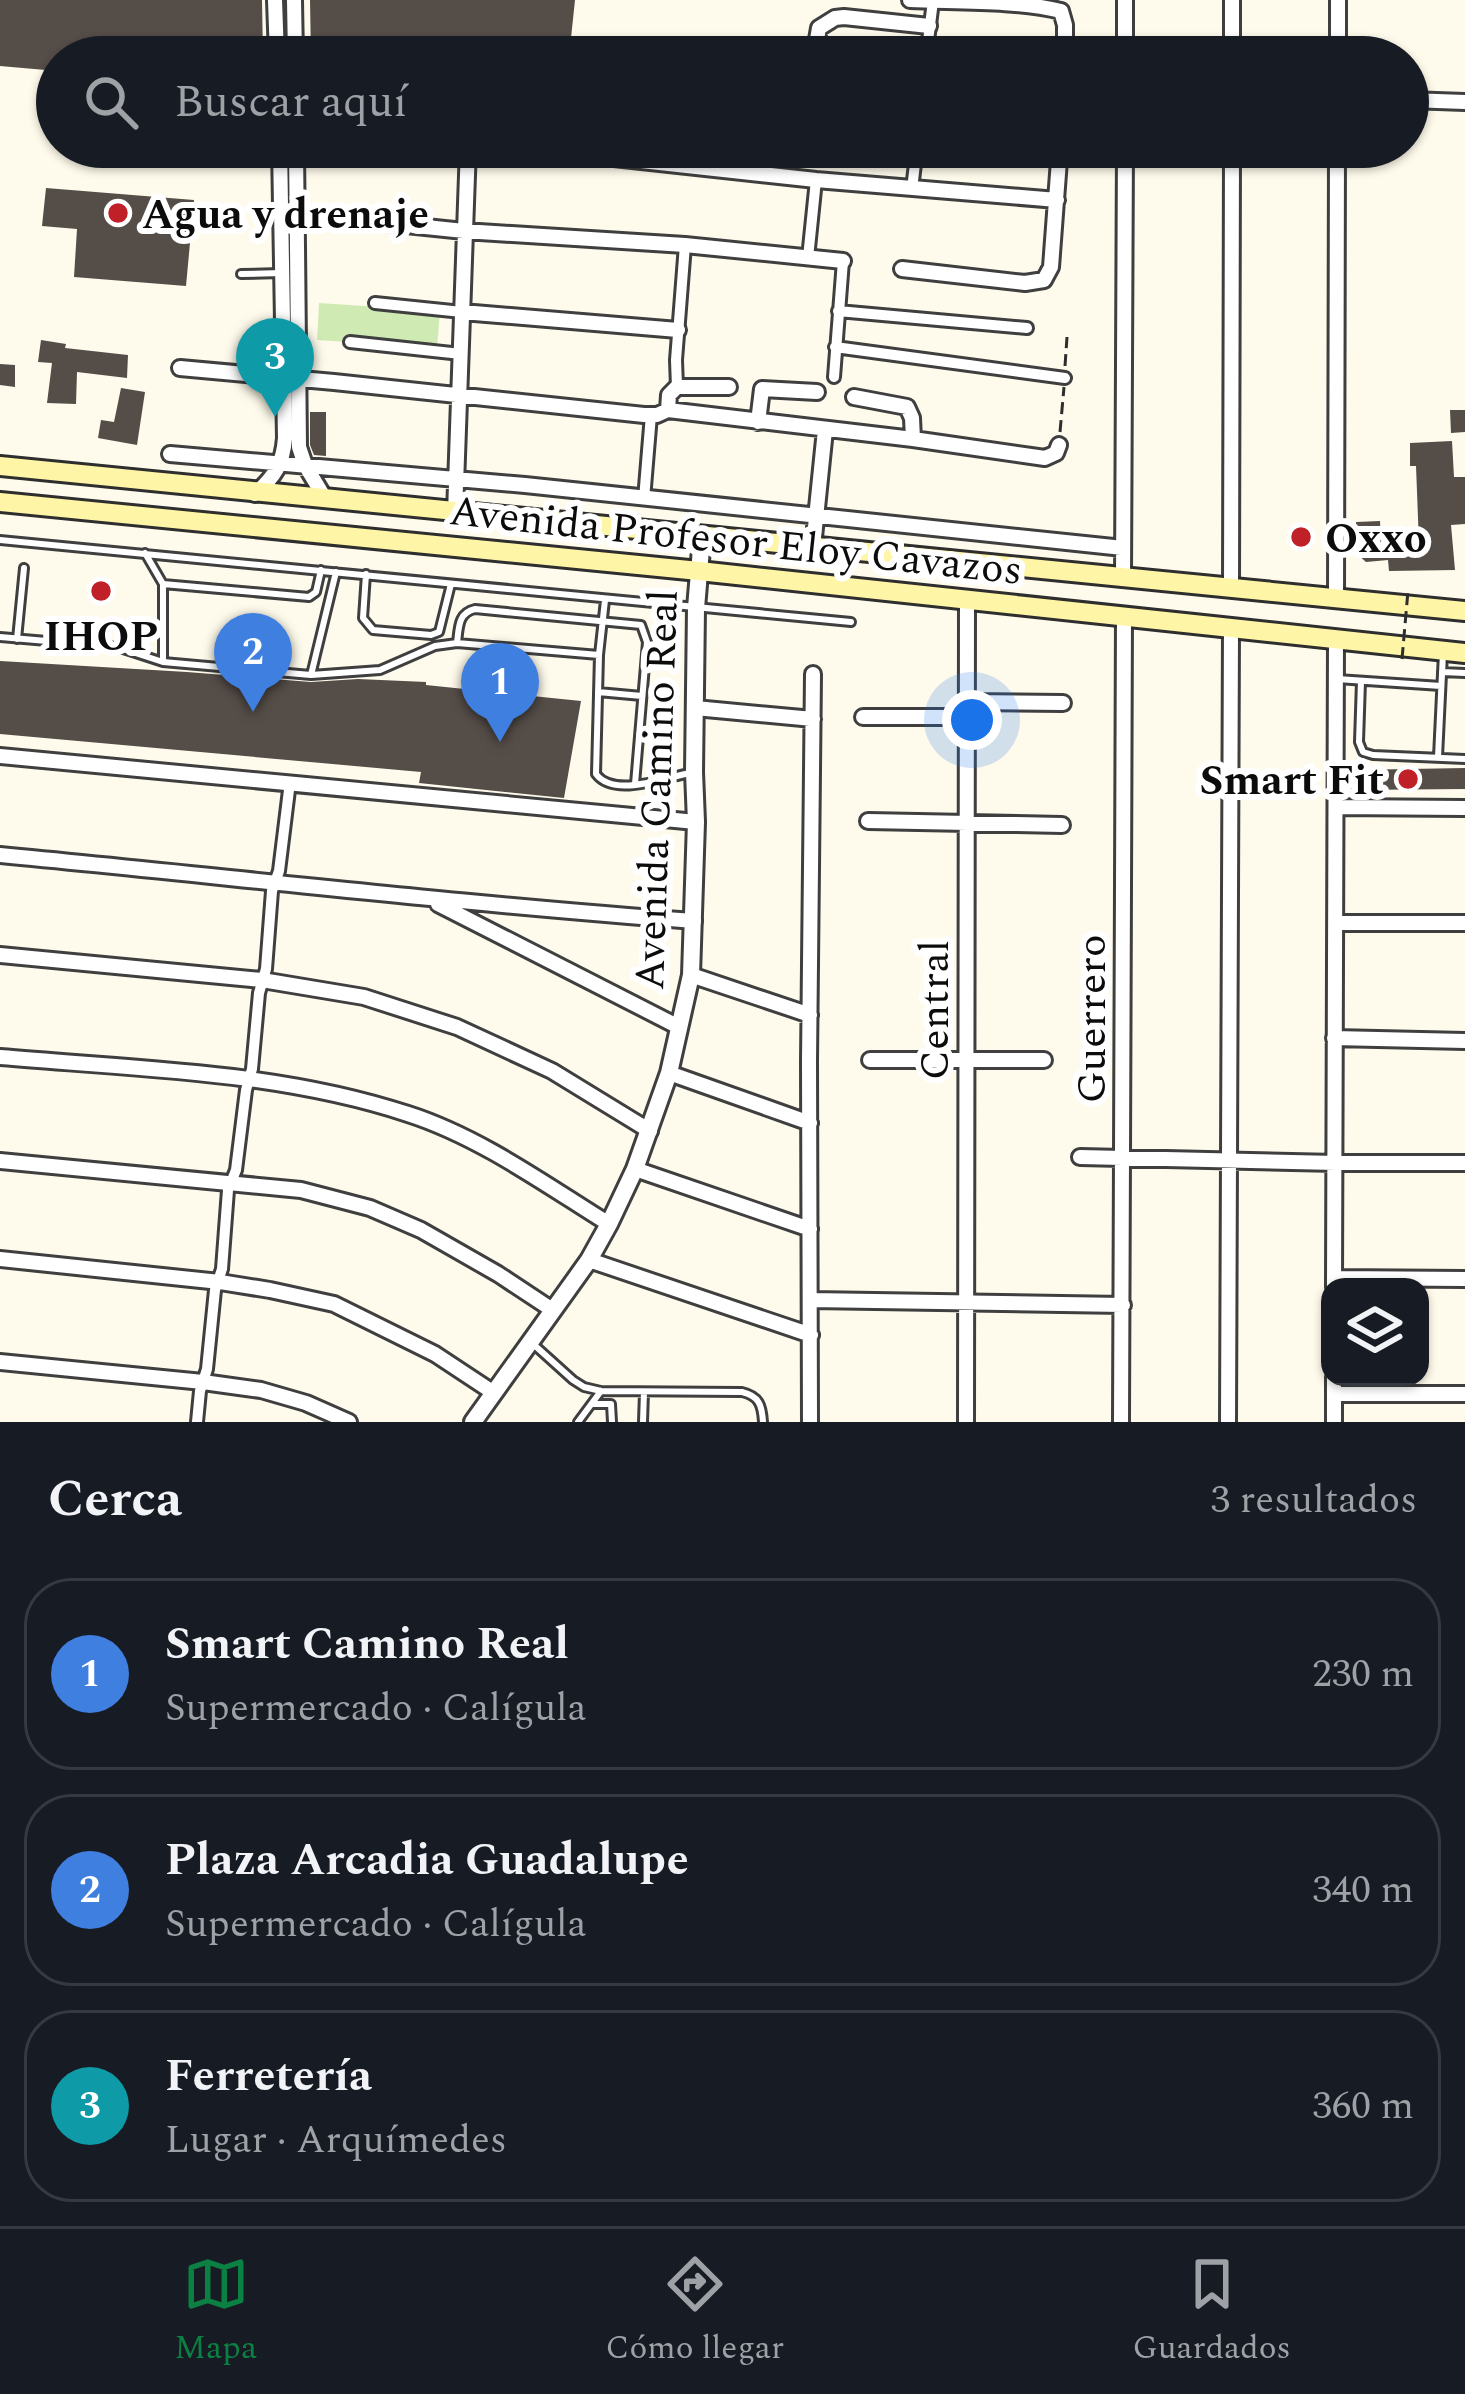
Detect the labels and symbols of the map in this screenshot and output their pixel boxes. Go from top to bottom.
place label: Agua y drenaje [142,184,429,247]
marker: Agua y drenaje [105,200,131,226]
pin: 3 [236,318,314,417]
street label: Avenida Profesor Eloy Cavazos [446,480,1025,603]
place label: Oxxo [1325,508,1427,571]
marker: Oxxo [1288,524,1314,550]
marker: IHOP [88,578,114,604]
street label: Avenida Camino Real [619,589,696,992]
place label: IHOP [44,606,158,669]
pin: 2 [214,613,292,712]
pin: 1 [461,643,539,742]
your location [942,690,1002,750]
place label: Smart Fit [1199,750,1384,813]
marker: Smart Fit [1395,766,1421,792]
street label: Guerrero [1061,934,1124,1104]
street label: Central [904,940,967,1080]

